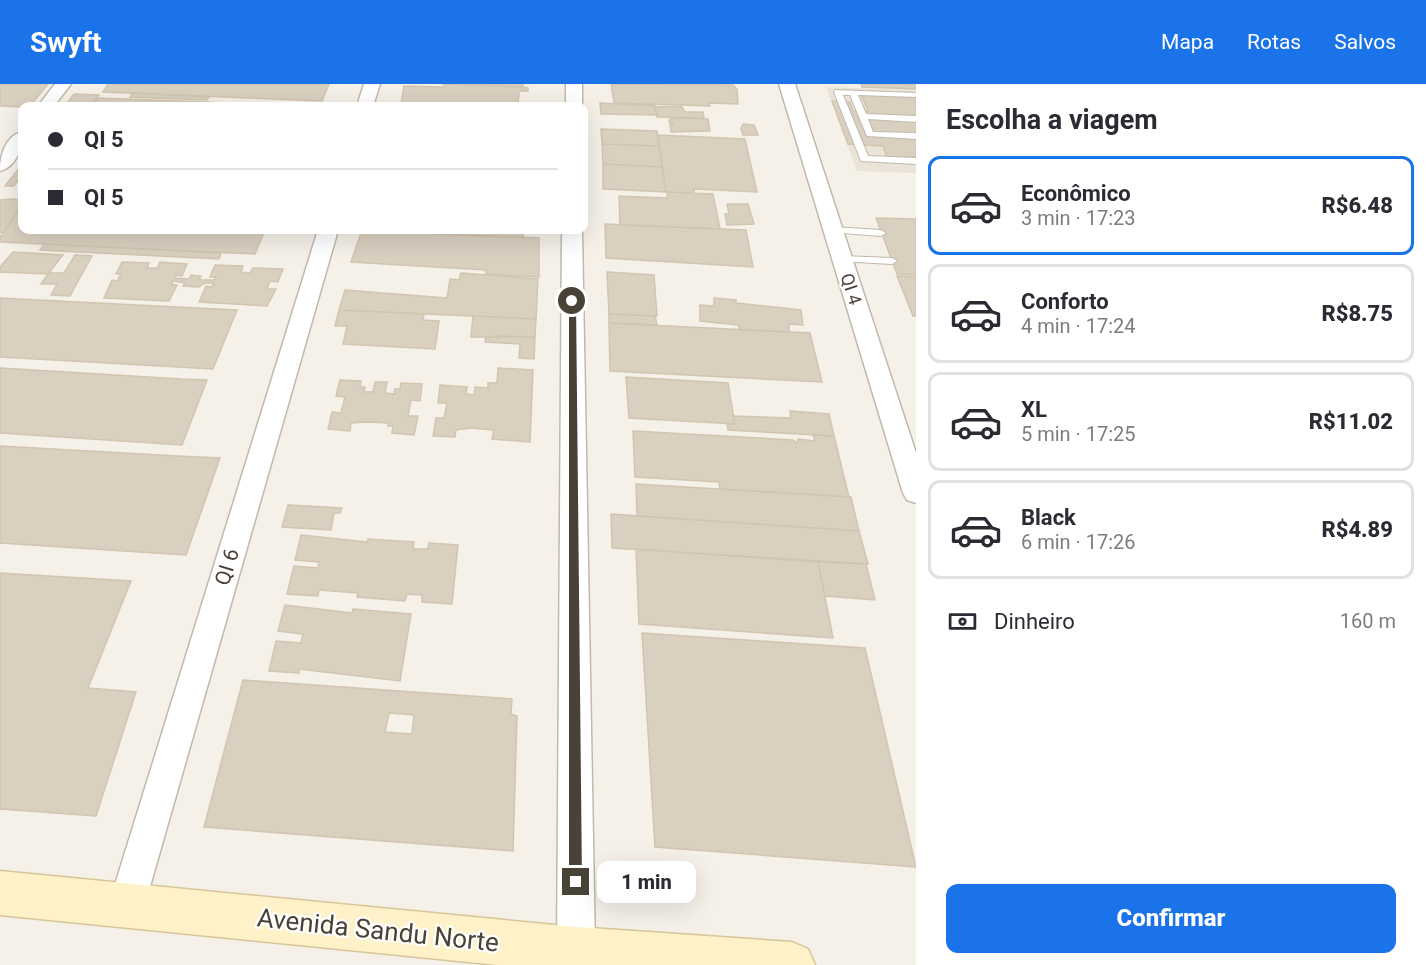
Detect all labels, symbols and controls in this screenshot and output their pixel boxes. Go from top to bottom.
text: Swyft [30,26,102,59]
text: Mapa [1161,30,1214,54]
text: Rotas [1247,30,1301,54]
text: Salvos [1334,30,1396,54]
text: Escolha a viagem [946,104,1158,136]
text: QI 5 [84,127,124,152]
icon: car [949,179,1003,233]
text: Econômico [1021,181,1131,206]
text: QI 5 [84,185,124,210]
text: R$6.48 [1322,193,1393,218]
text: 3 min · 17:23 [1021,206,1136,230]
street label: QI 4 [837,270,866,307]
route start [558,287,585,314]
icon: car [949,287,1003,341]
text: Conforto [1021,289,1109,314]
text: R$8.75 [1322,301,1393,326]
text: 4 min · 17:24 [1021,314,1136,338]
icon: car [949,395,1003,449]
text: XL [1021,397,1047,422]
text: R$11.02 [1309,409,1393,434]
text: 5 min · 17:25 [1021,422,1136,446]
icon: car [949,503,1003,557]
text: Black [1021,505,1076,530]
text: R$4.89 [1322,517,1393,542]
text: 6 min · 17:26 [1021,530,1136,554]
street label: QI 6 [210,546,244,588]
icon: cash [946,605,979,638]
text: Dinheiro [994,609,1075,634]
text: 160 m [1340,609,1396,633]
callout: 1 min [597,861,696,903]
route end [562,868,589,895]
text: 1 min [621,870,672,894]
button: Confirmar [946,884,1396,953]
street label: Avenida Sandu Norte [256,902,500,958]

